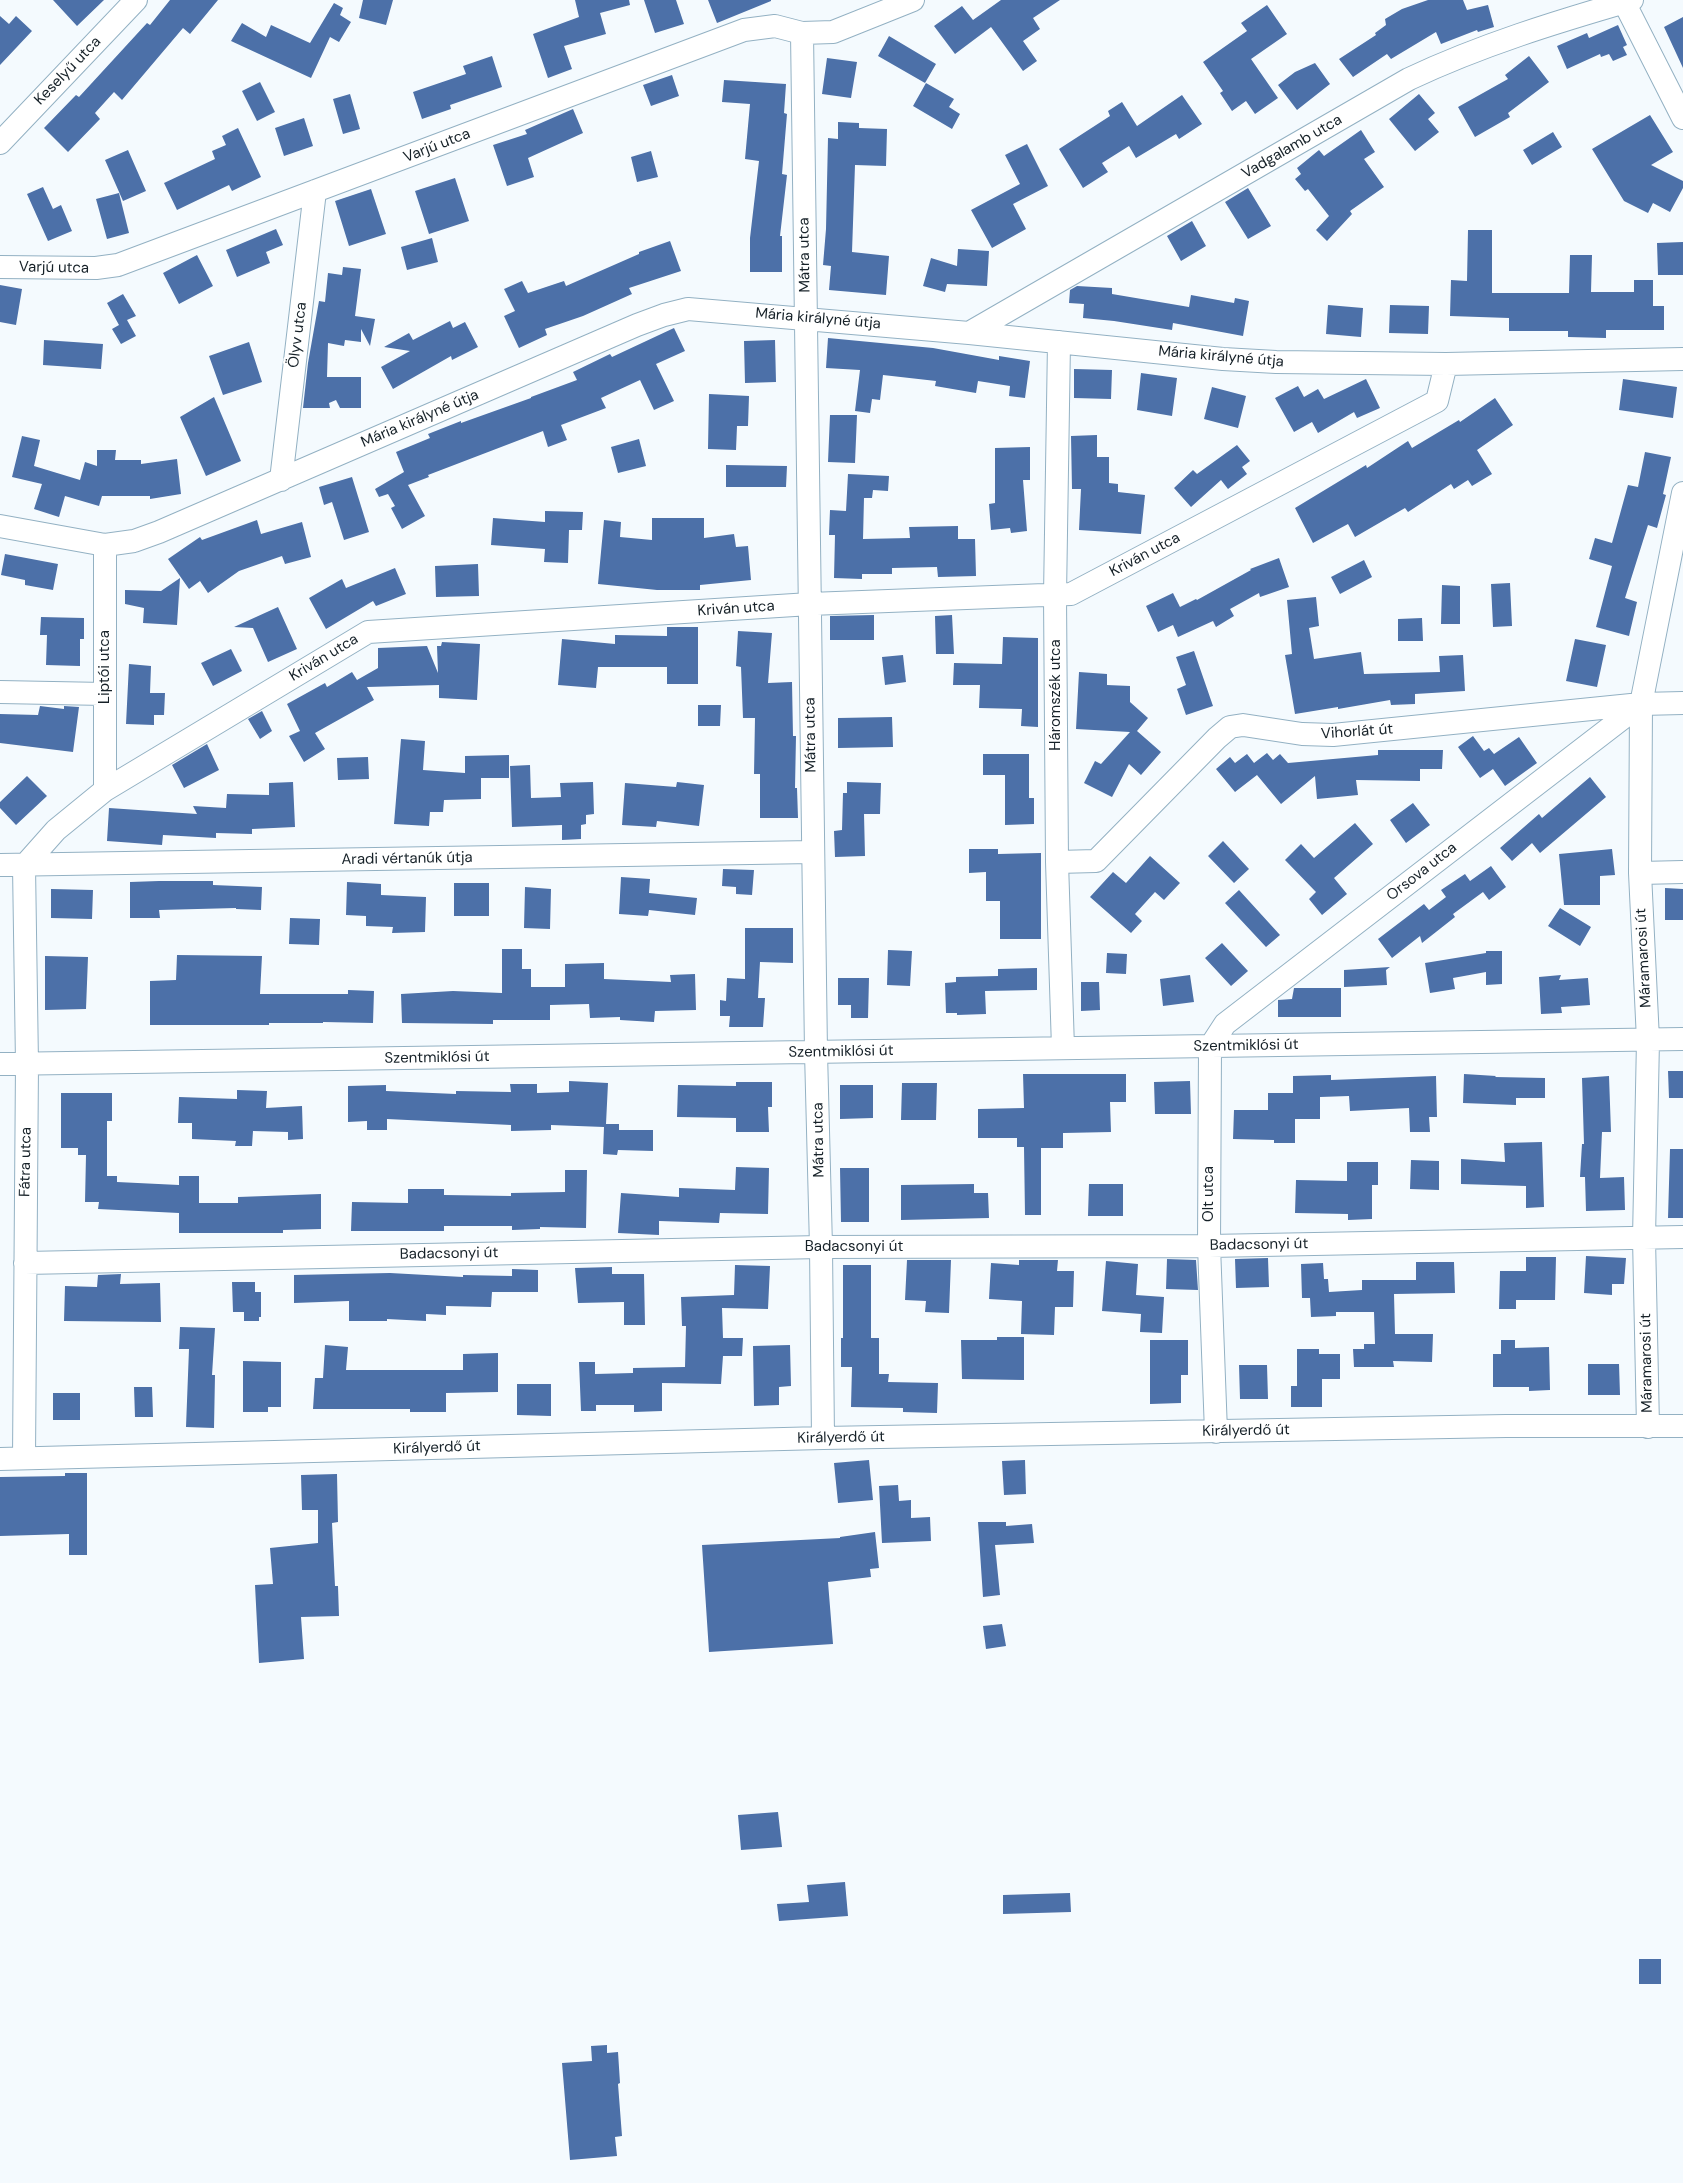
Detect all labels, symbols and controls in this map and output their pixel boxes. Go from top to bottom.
street label: Keselyű utca [31,33,105,109]
street label: Vadgalamb utca [1239,111,1345,183]
street label: Varjú utca [401,125,473,167]
street label: Mátra utca [795,217,815,293]
street label: Varjú utca [19,258,89,278]
street label: Ölyv utca [285,301,311,369]
street label: Mária királyné útja [754,305,882,333]
street label: Mária királyné útja [1157,343,1285,371]
street label: Mária királyné útja [358,386,482,452]
street label: Kriván utca [1107,529,1183,581]
street label: Kriván utca [697,597,775,621]
street label: Liptói utca [96,630,114,704]
street label: Kriván utca [286,630,362,686]
street label: Háromszék utca [1047,639,1065,751]
street label: Mátra utca [801,697,821,773]
street label: Vihorlát út [1320,720,1394,744]
street label: Orsova utca [1383,839,1461,905]
street label: Aradi vértanúk útja [341,849,473,869]
street label: Máramarosi út [1632,908,1656,1008]
street label: Szentmiklósi út [1193,1036,1299,1056]
street label: Szentmiklósi út [788,1042,894,1062]
street label: Szentmiklósi út [384,1048,490,1068]
street label: Mátra utca [809,1102,829,1178]
street label: Fátra utca [16,1127,36,1197]
street label: Olt utca [1200,1166,1218,1222]
street label: Badacsonyi út [1210,1235,1308,1255]
street label: Badacsonyi út [805,1238,903,1256]
street label: Badacsonyi út [400,1244,498,1264]
street label: Máramarosi út [1637,1313,1657,1413]
street label: Királyerdő út [1202,1421,1290,1441]
street label: Királyerdő út [797,1428,885,1448]
street label: Királyerdő út [393,1437,481,1459]

